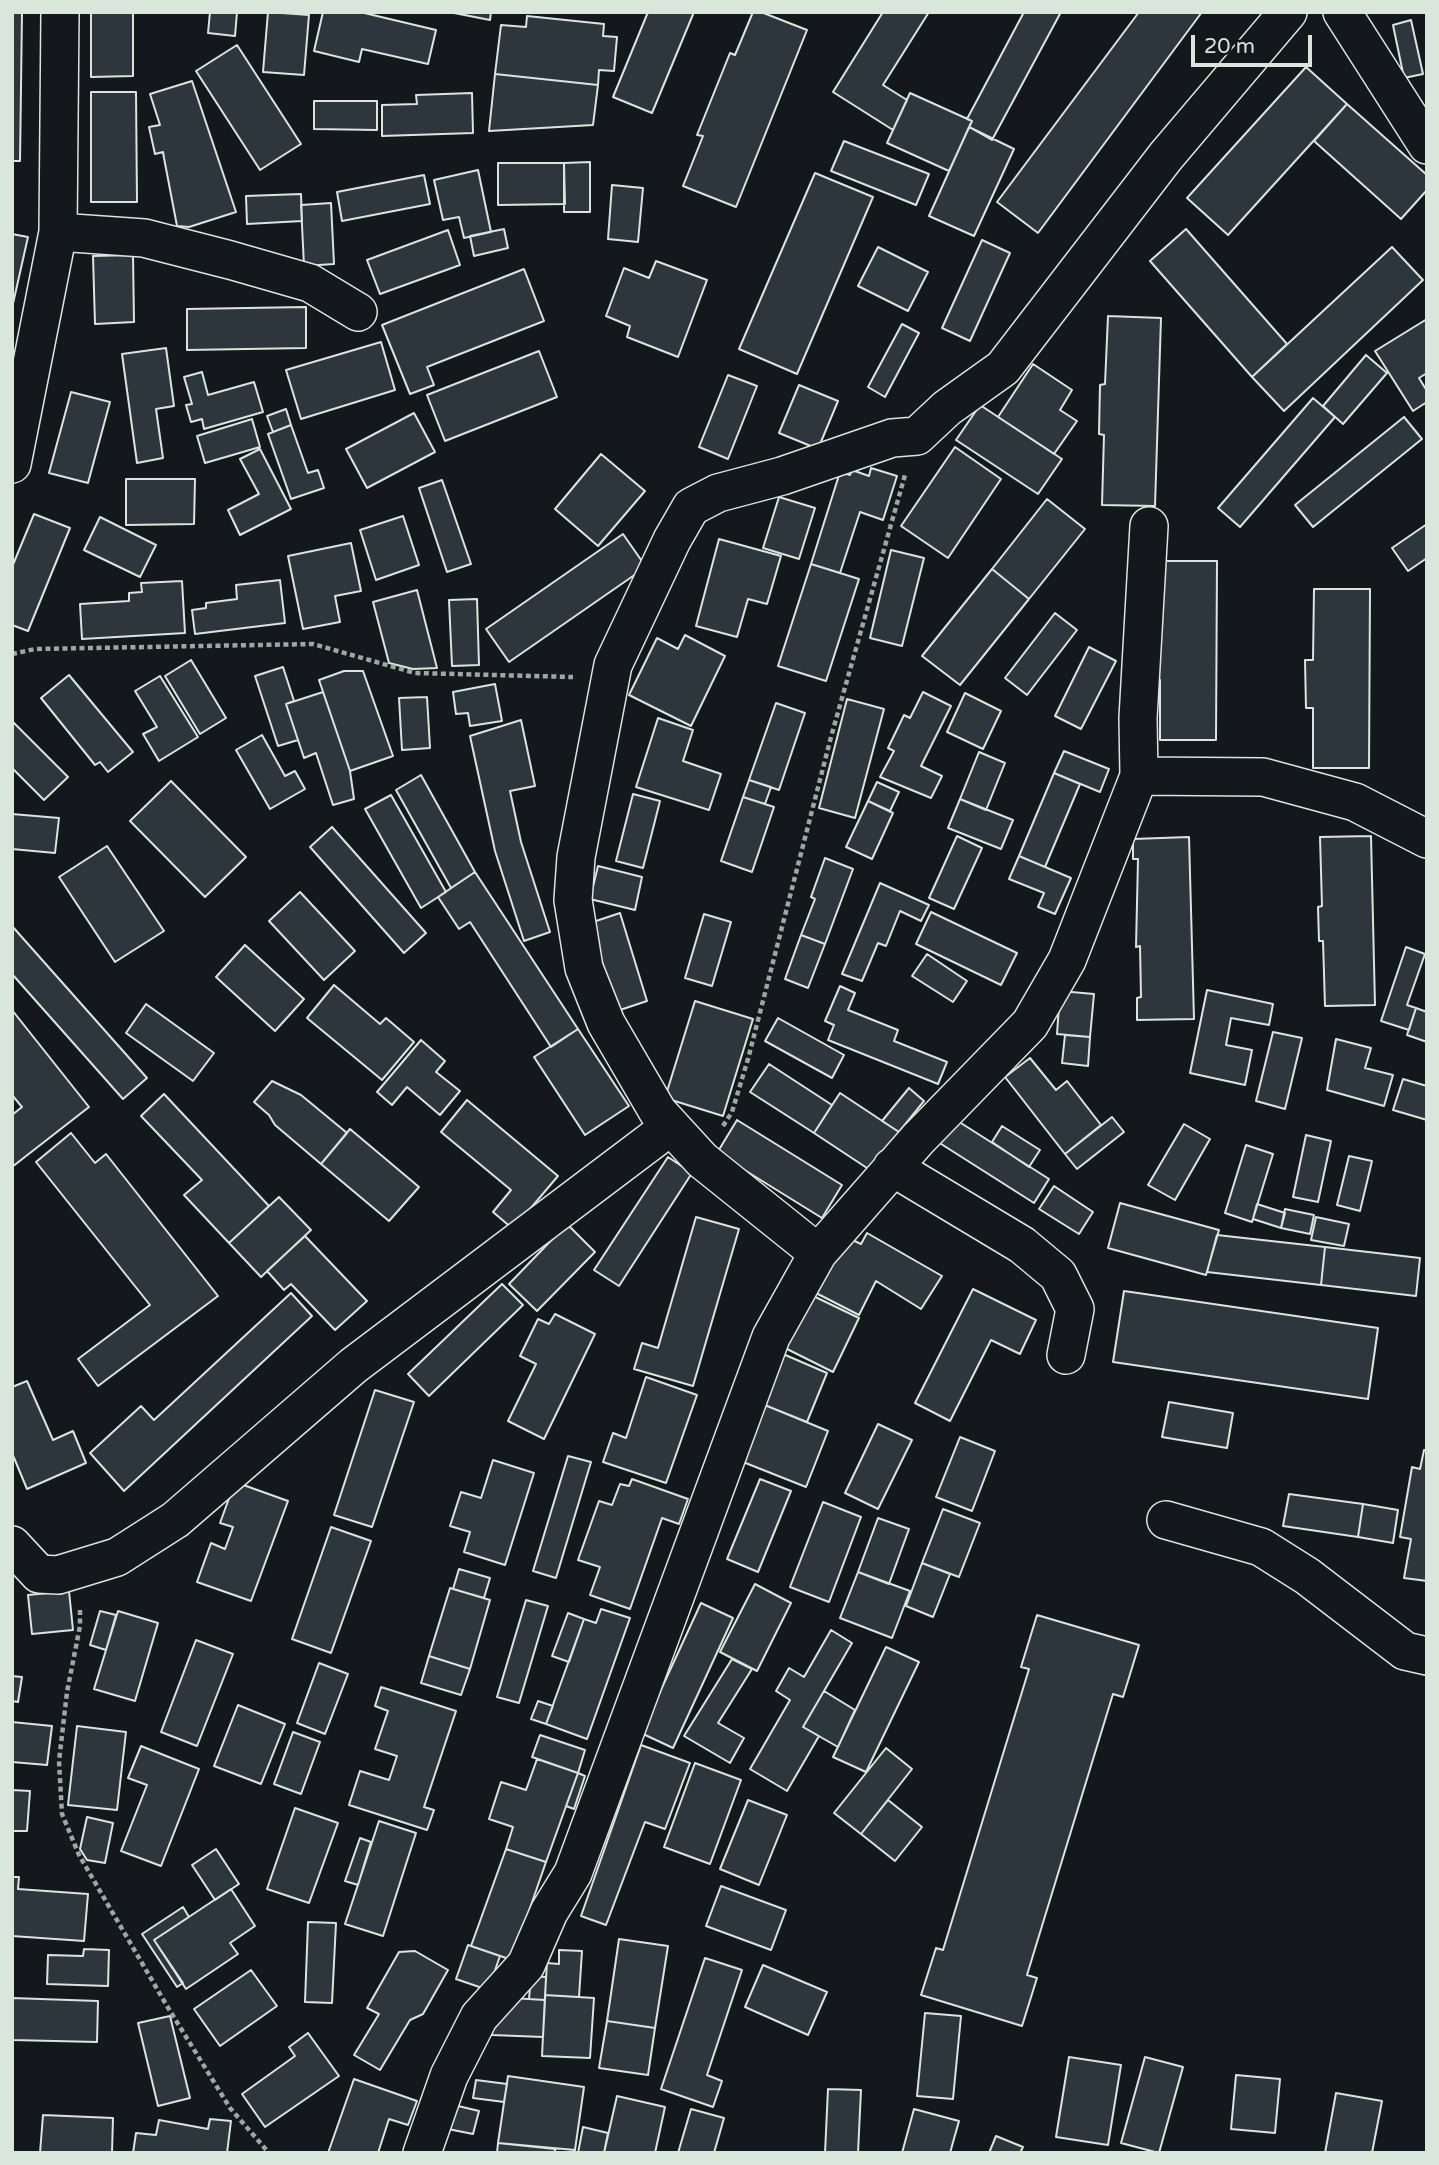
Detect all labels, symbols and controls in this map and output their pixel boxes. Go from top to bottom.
scale bar [1194,21,1315,65]
text: 20 m [1204,34,1255,59]

